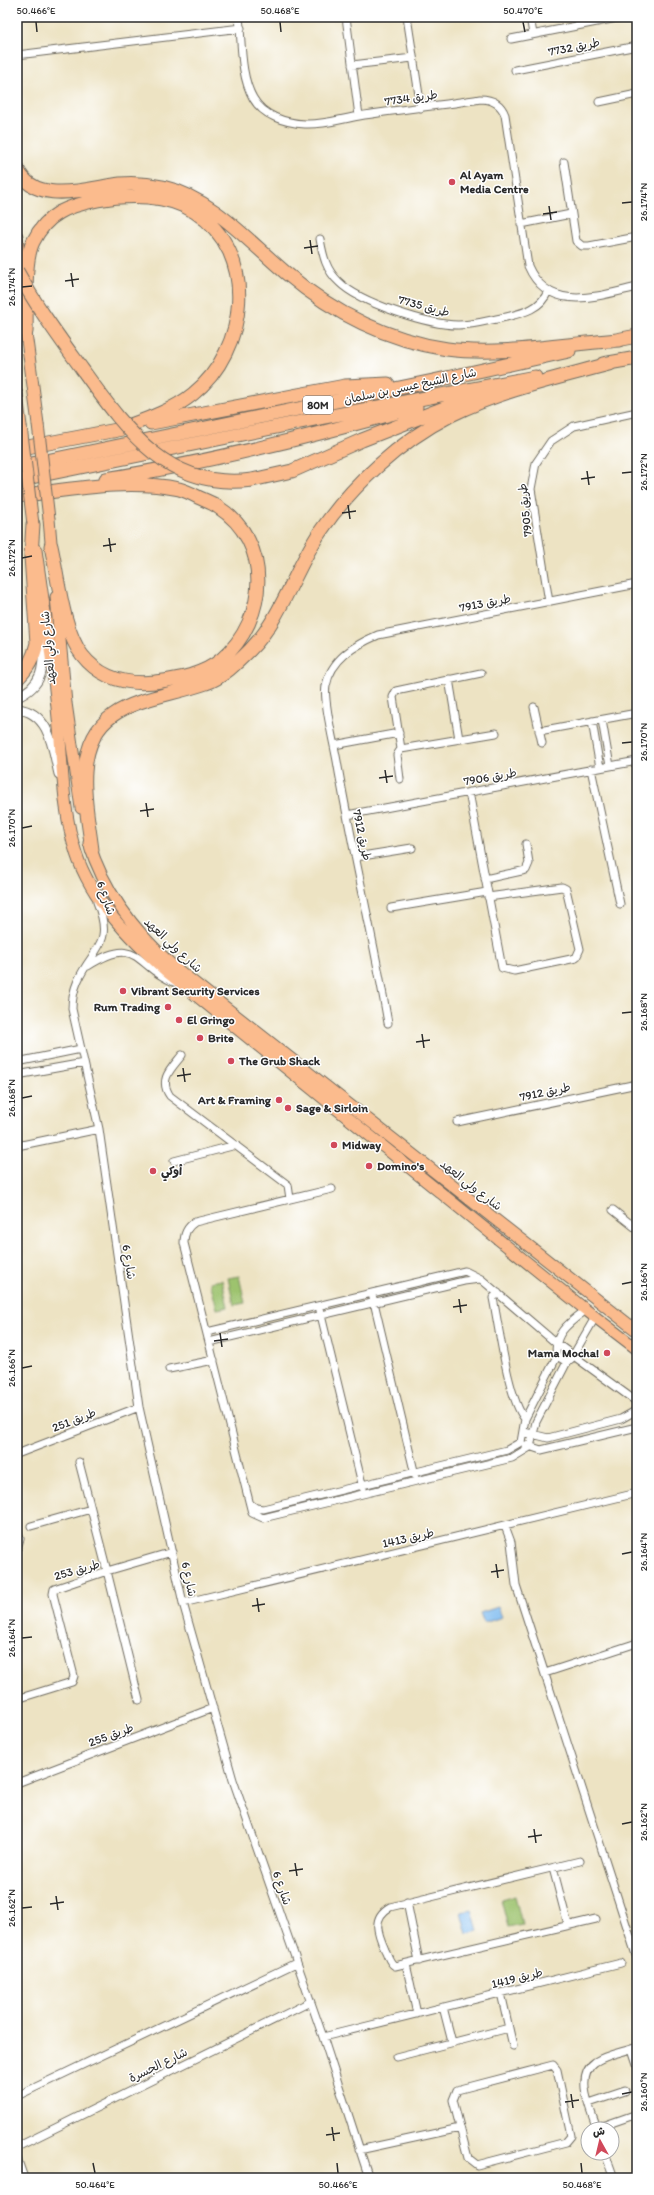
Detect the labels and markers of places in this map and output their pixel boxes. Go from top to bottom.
place label: Al Ayam Media Centre [459,168,529,196]
marker: Al Ayam Media Centre [447,177,457,187]
place label: Vibrant Security Services [131,984,260,999]
marker: Vibrant Security Services [118,986,128,996]
place label: Rum Trading [94,1000,161,1015]
marker: Rum Trading [163,1002,173,1012]
place label: El Gringo [187,1013,235,1028]
marker: El Gringo [174,1015,184,1025]
place label: Brite [208,1031,234,1045]
marker: Brite [195,1033,205,1043]
place label: The Grub Shack [238,1054,321,1068]
marker: The Grub Shack [226,1056,236,1066]
place label: Art & Framing [197,1093,272,1108]
marker: Art & Framing [274,1095,284,1105]
place label: Sage & Sirloin [296,1101,368,1116]
marker: Sage & Sirloin [283,1103,293,1113]
place label: Midway [342,1138,381,1153]
marker: Midway [329,1140,339,1150]
place label: Domino's [377,1159,425,1173]
marker: Domino's [364,1161,374,1171]
place label: أوكي [161,1163,183,1182]
marker: أوكي [148,1166,158,1176]
place label: Mama Mocha! [528,1346,599,1360]
marker: Mama Mocha! [602,1348,612,1358]

